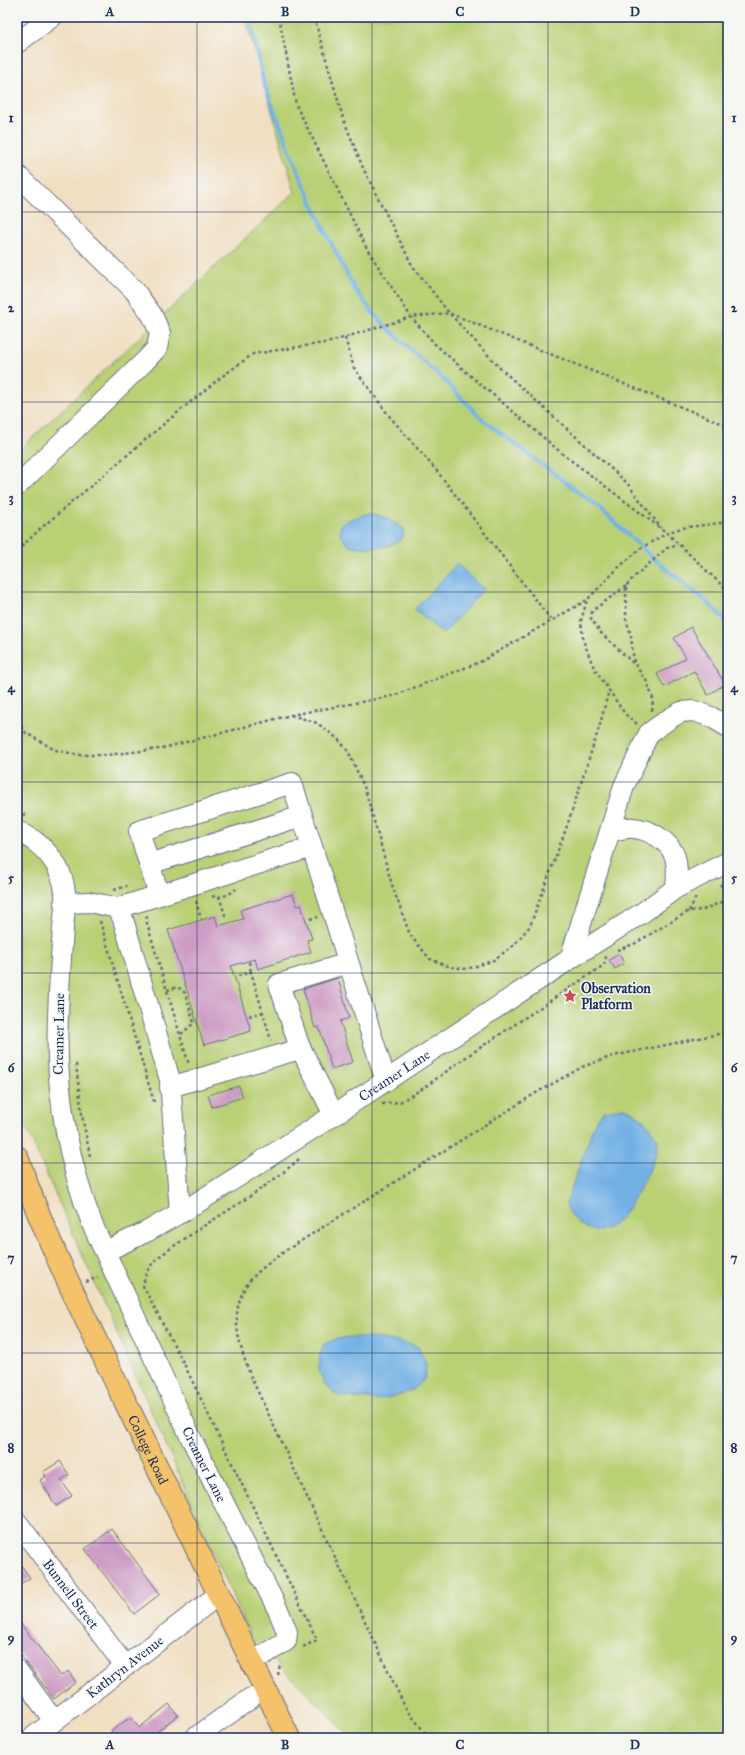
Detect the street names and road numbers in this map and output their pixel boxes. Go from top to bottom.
street label: Creamer Lane [50,993,68,1075]
street label: Creamer Lane [355,1045,433,1105]
street label: College Road [124,1412,172,1487]
street label: Creamer Lane [179,1424,230,1505]
street label: Bunnell Street [39,1556,103,1632]
street label: Kathryn Avenue [83,1631,167,1702]

